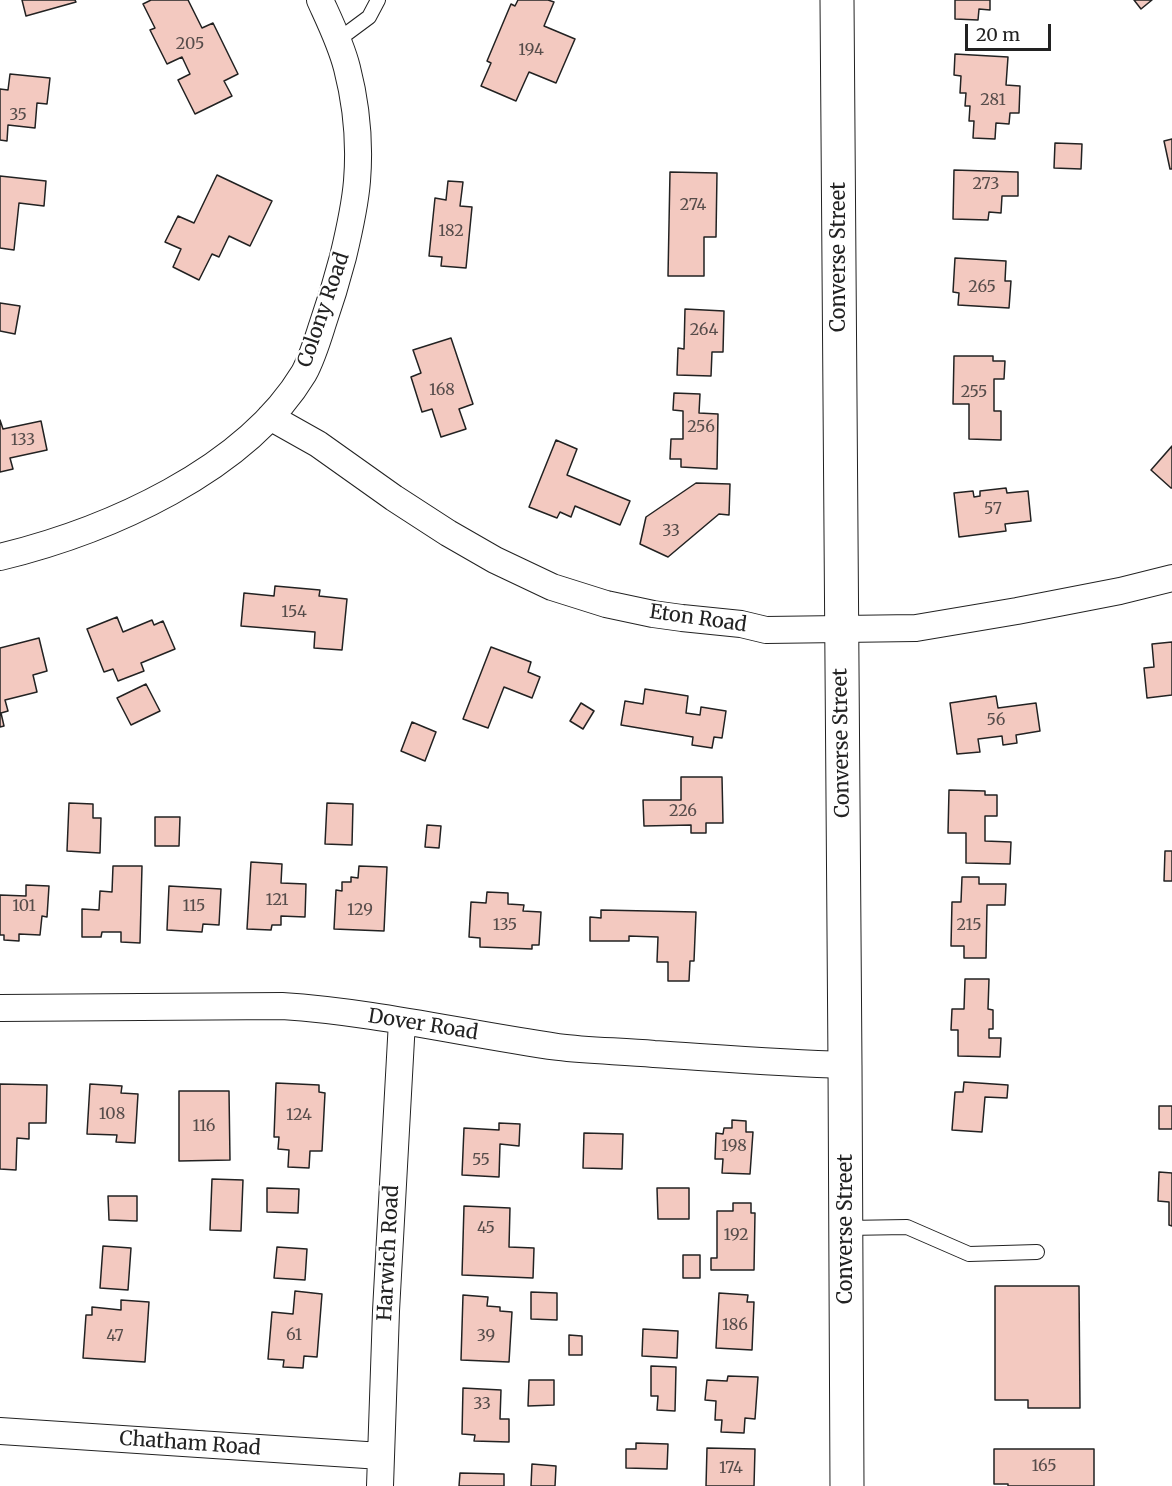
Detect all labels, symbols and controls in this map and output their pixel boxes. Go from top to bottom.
scale bar [968,12,1054,50]
text: 20 m [976,23,1020,46]
house number: 205 [176,34,204,54]
house number: 194 [518,40,544,60]
house number: 281 [980,90,1006,110]
house number: 35 [9,105,27,125]
house number: 273 [973,174,999,194]
street label: Converse Street [827,182,851,332]
house number: 274 [680,195,706,215]
house number: 182 [438,221,464,241]
street label: Colony Road [293,249,355,371]
house number: 265 [968,277,996,297]
house number: 264 [690,320,718,340]
house number: 168 [429,380,455,400]
house number: 255 [961,382,987,402]
house number: 256 [687,417,715,437]
house number: 133 [11,430,35,450]
house number: 57 [984,499,1002,519]
house number: 33 [662,521,680,541]
street label: Eton Road [648,600,748,638]
house number: 154 [281,602,307,622]
street label: Converse Street [829,668,855,818]
house number: 56 [987,710,1005,730]
house number: 226 [669,801,697,821]
house number: 121 [265,890,289,910]
house number: 101 [12,896,36,916]
house number: 115 [183,896,205,916]
house number: 129 [347,900,373,920]
house number: 135 [493,915,517,935]
house number: 215 [956,915,982,935]
street label: Dover Road [366,1004,480,1046]
house number: 108 [99,1104,125,1124]
house number: 124 [286,1105,312,1125]
house number: 116 [192,1116,216,1136]
house number: 198 [721,1136,747,1156]
house number: 55 [472,1150,490,1170]
street label: Converse Street [834,1154,858,1304]
street label: Harwich Road [373,1185,405,1321]
house number: 45 [477,1218,495,1238]
house number: 192 [723,1225,749,1245]
house number: 186 [722,1315,748,1335]
house number: 61 [286,1325,302,1345]
house number: 47 [106,1326,124,1346]
house number: 39 [477,1326,495,1346]
house number: 33 [473,1394,491,1414]
street label: Chatham Road [119,1427,261,1461]
house number: 165 [1032,1456,1056,1476]
house number: 174 [719,1458,743,1478]

